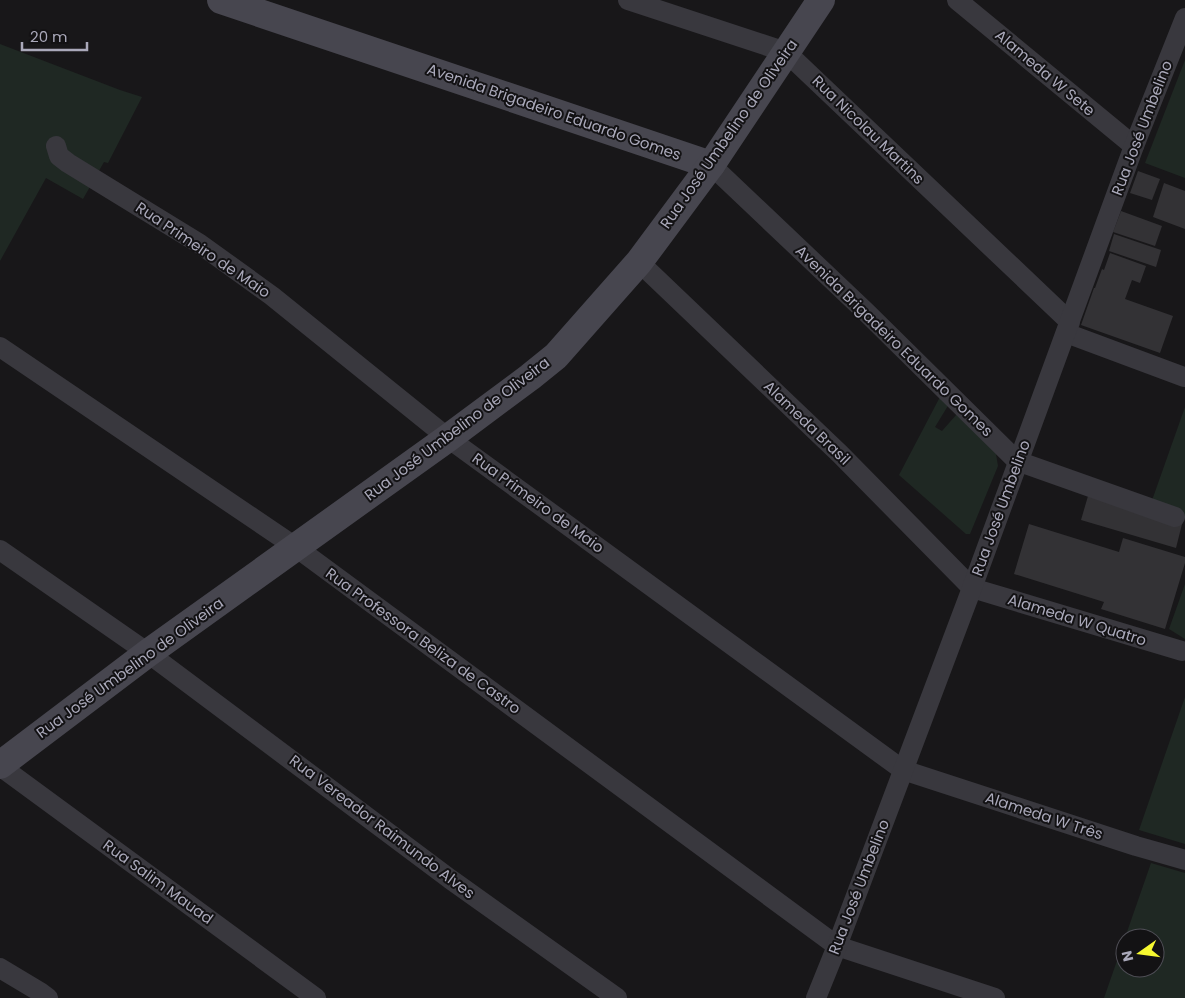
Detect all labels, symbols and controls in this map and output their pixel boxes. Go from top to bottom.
scale bar [22,20,88,52]
street label: Alameda W Sete [991,25,1100,121]
text: 20 m [30,26,68,47]
street label: Rua José Umbelino de Oliveira [655,35,802,233]
street label: Rua José Umbelino [1106,57,1177,198]
street label: Avenida Brigadeiro Eduardo Gomes [424,58,684,165]
street label: Rua Nicolau Martins [808,71,929,189]
street label: Rua Primeiro de Maio [132,197,275,303]
street label: Avenida Brigadeiro Eduardo Gomes [791,240,998,441]
street label: Rua José Umbelino de Oliveira [360,352,554,505]
street label: Alameda Brasil [759,376,855,469]
street label: Rua José Umbelino [966,437,1035,579]
street label: Rua Primeiro de Maio [468,448,608,558]
street label: Rua Professora Beliza de Castro [321,563,525,719]
street label: Alameda W Quatro [1005,588,1149,651]
street label: Rua José Umbelino de Oliveira [32,592,228,743]
street label: Rua Vereador Raimundo Alves [285,750,480,904]
street label: Alameda W Três [983,787,1106,844]
street label: Rua José Umbelino [823,816,894,957]
street label: Rua Salim Mauad [99,834,218,929]
north arrow [1115,928,1165,978]
text: N [1116,949,1138,964]

